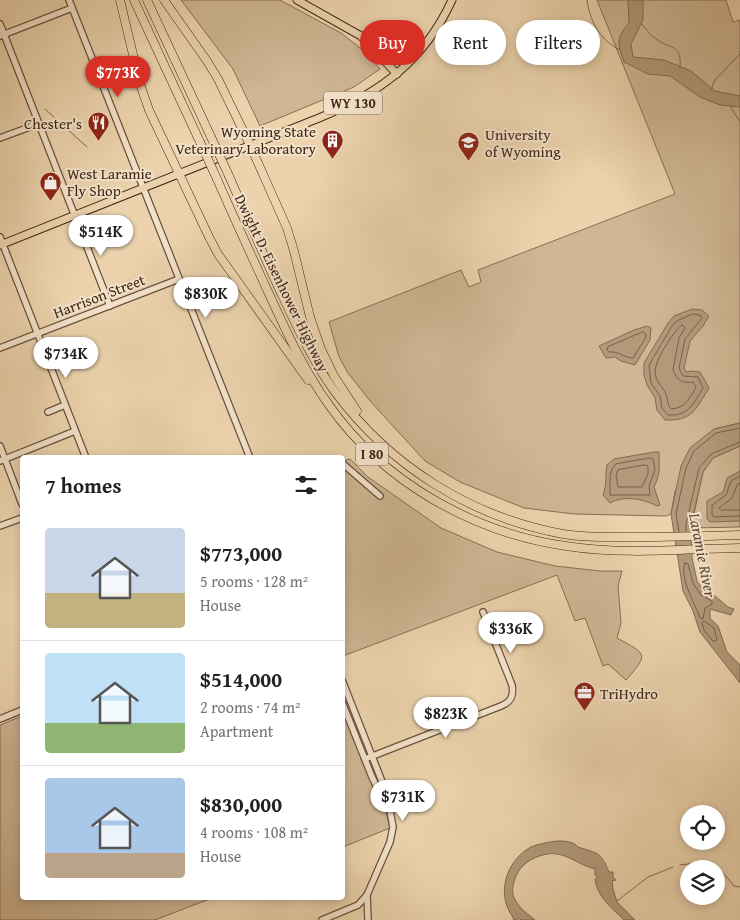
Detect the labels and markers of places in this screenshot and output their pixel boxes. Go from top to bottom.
pin: $773K [83,56,153,98]
restaurant icon: Chester's [86,111,110,142]
place label: Chester's [24,113,82,134]
place label: Wyoming State Veterinary Laboratory [175,121,317,159]
place label: University of Wyoming [485,124,561,162]
building icon: Wyoming State Veterinary Laboratory [320,128,344,159]
school or university icon: University of Wyoming [457,131,481,162]
place label: West Laramie Fly Shop [67,163,152,201]
shop icon: West Laramie Fly Shop [39,170,63,201]
pin: $514K [66,214,136,257]
pin: $830K [171,276,241,319]
pin: $734K [31,336,101,379]
pin: $336K [476,612,546,654]
office icon: TriHydro [572,681,596,712]
place label: TriHydro [600,683,658,704]
pin: $823K [411,696,481,739]
pin: $731K [368,780,438,822]

